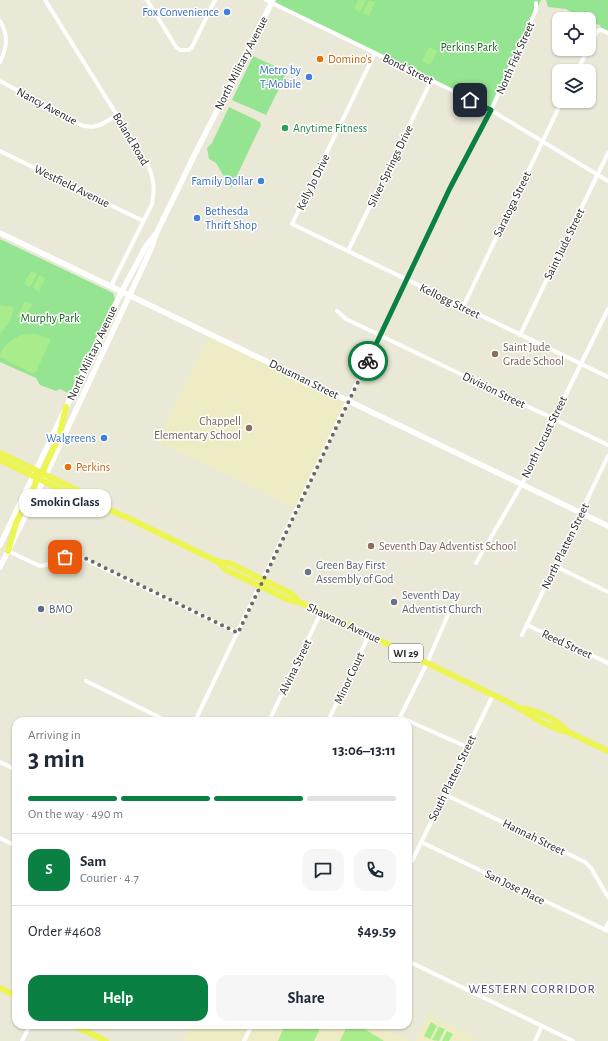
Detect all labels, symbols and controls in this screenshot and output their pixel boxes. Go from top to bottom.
place label: Fox Convenience [142,6,219,18]
marker: Fox Convenience [222,7,232,17]
map controls [552,12,596,108]
button: locate [552,12,596,56]
street label: North Military Avenue [212,14,271,112]
street label: North Fisk Street [494,20,536,96]
park label: Perkins Park [441,41,498,53]
street label: Bond Street [381,52,435,86]
place label: Domino's [328,53,372,65]
marker: Domino's [315,54,325,64]
place label: Metro by T-Mobile [260,64,301,90]
button: layers [552,64,596,108]
marker: Metro by T-Mobile [304,72,314,82]
pin [453,83,487,117]
street label: Nancy Avenue [14,85,79,128]
icon: home [459,89,481,111]
street label: Boland Road [111,111,151,167]
place label: Anytime Fitness [293,122,367,135]
marker: Anytime Fitness [280,123,290,133]
street label: Silver Springs Drive [365,123,415,209]
street label: Kelly Jo Drive [294,152,333,213]
street label: Westfield Avenue [32,163,112,209]
street label: Saratoga Street [491,169,533,239]
place label: Family Dollar [191,175,253,188]
marker: Family Dollar [256,176,266,186]
place label: Bethesda Thrift Shop [205,205,257,231]
street label: Saint Jude Street [542,206,586,281]
marker: Bethesda Thrift Shop [192,213,202,223]
street label: Kellogg Street [418,281,482,321]
street label: North Military Avenue [65,304,120,403]
park label: Murphy Park [20,312,80,325]
courier [348,341,388,381]
place label: Saint Jude Grade School [503,341,564,367]
marker: Saint Jude Grade School [490,349,500,359]
icon: bike [357,350,379,372]
street label: Dousman Street [267,357,341,401]
street label: Division Street [461,370,527,410]
street label: North Locust Street [519,394,569,480]
place label: Chappell Elementary School [154,415,241,442]
marker: Chappell Elementary School [244,423,254,433]
place label: Walgreens [46,432,96,444]
marker: Walgreens [99,433,109,443]
place label: Perkins [76,461,110,473]
marker: Perkins [63,462,73,472]
callout: Smokin Glass [19,489,111,517]
text: Smokin Glass [30,496,100,509]
street label: North Platten Street [539,501,591,591]
pin [48,540,82,574]
place label: Seventh Day Adventist School [379,540,516,553]
marker: Seventh Day Adventist School [366,541,376,551]
icon: bag [54,546,76,568]
place label: Green Bay First Assembly of God [316,559,394,586]
marker: Green Bay First Assembly of God [303,567,313,577]
place label: Seventh Day Adventist Church [402,589,482,615]
marker: Seventh Day Adventist Church [389,597,399,607]
street label: Shawano Avenue [305,601,383,645]
place label: BMO [49,603,73,615]
marker: BMO [36,604,46,614]
street label: Reed Street [540,627,594,661]
street label: Alvina Street [276,637,314,697]
road number: WI 29 [389,644,423,662]
street label: Minor Court [332,650,366,706]
text: Arriving in [28,729,81,742]
street label: South Platten Street [426,733,478,823]
text: 13:06–13:11 [333,743,396,758]
text: 3 min [28,746,85,772]
text: On the way · 490 m [28,808,123,821]
street label: Hannah Street [501,817,567,857]
button: chat [302,849,344,891]
button: phone [354,849,396,891]
text: Sam [80,854,106,869]
text: S [45,862,53,877]
street label: San Jose Place [483,867,547,907]
text: Courier · 4.7 [80,872,139,885]
text: Order #4608 [28,924,101,939]
text: $49.59 [357,924,396,939]
button: Help [28,975,208,1021]
button: Share [216,975,396,1021]
district label: WESTERN CORRIDOR [468,983,596,996]

